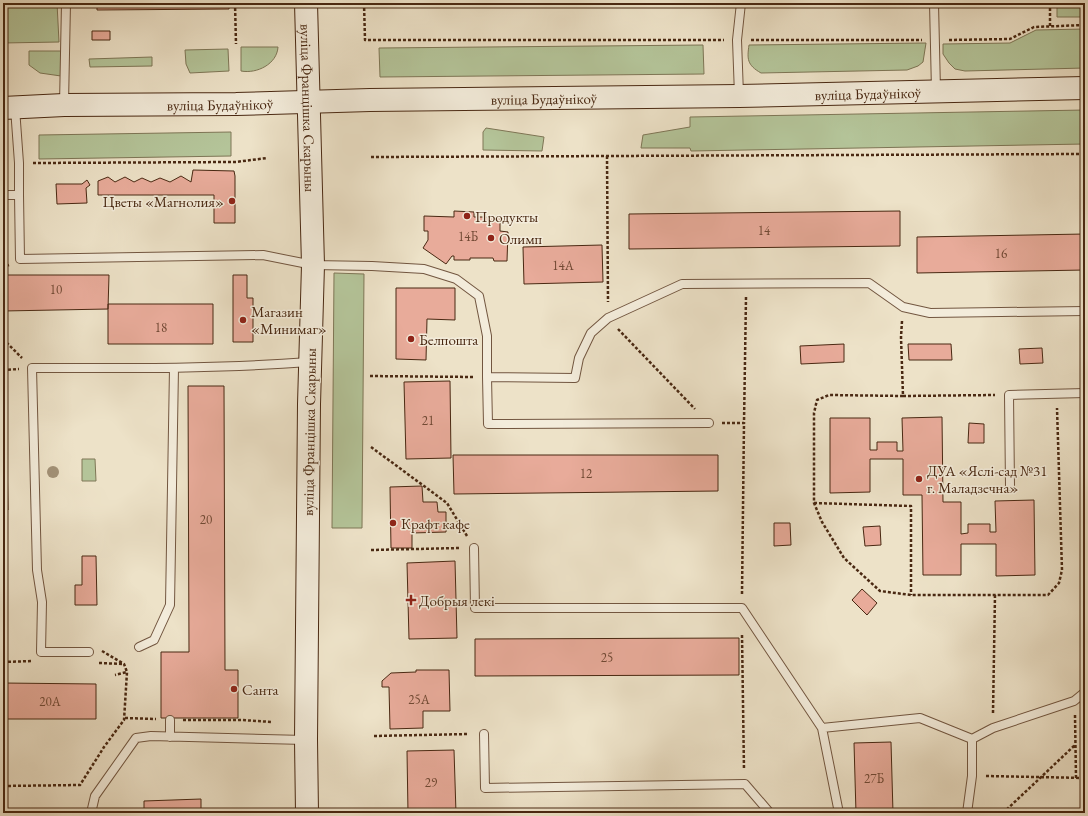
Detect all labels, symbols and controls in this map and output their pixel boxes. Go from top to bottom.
street label: вуліца Францішка Скарыны [297,24,321,192]
street label: вуліца Будаўнікоў [814,82,922,104]
street label: вуліца Будаўнікоў [491,88,598,108]
street label: вуліца Будаўнікоў [167,93,274,114]
place label: Цветы «Магнолия» [103,192,224,211]
marker: Цветы «Магнолия» [227,196,237,206]
place label: Продукты [475,207,538,226]
marker: Продукты [462,211,472,221]
house number: 14 [758,222,771,239]
house number: 14Б [458,228,478,245]
place label: Олимп [499,229,543,248]
marker: Олимп [486,233,496,243]
house number: 16 [995,245,1007,262]
house number: 14А [552,257,575,274]
house number: 10 [50,281,62,298]
place label: Магазин «Минимаг» [251,302,327,338]
marker: Магазин «Минимаг» [238,315,248,325]
house number: 18 [155,319,167,336]
place label: Белпошта [419,330,478,349]
marker: Белпошта [406,334,416,344]
street label: вуліца Францішка Скарыны [298,348,320,516]
house number: 21 [422,412,434,429]
place label: ДУА «Яслі-сад №31 г. Маладзечна» [927,461,1047,497]
house number: 12 [580,465,593,482]
marker: ДУА «Яслі-сад №31 г. Маладзечна» [914,474,924,484]
house number: 20 [200,511,212,528]
place label: Крафт кафе [401,514,470,533]
marker: Крафт кафе [388,518,398,528]
place label: Добрыя лекі [419,591,495,610]
marker: Добрыя лекі [406,595,416,605]
house number: 25 [601,649,613,666]
place label: Санта [242,680,279,699]
marker: Санта [229,684,239,694]
house number: 25А [408,691,431,708]
house number: 20А [39,693,62,710]
house number: 27Б [864,770,884,787]
house number: 29 [425,774,438,791]

